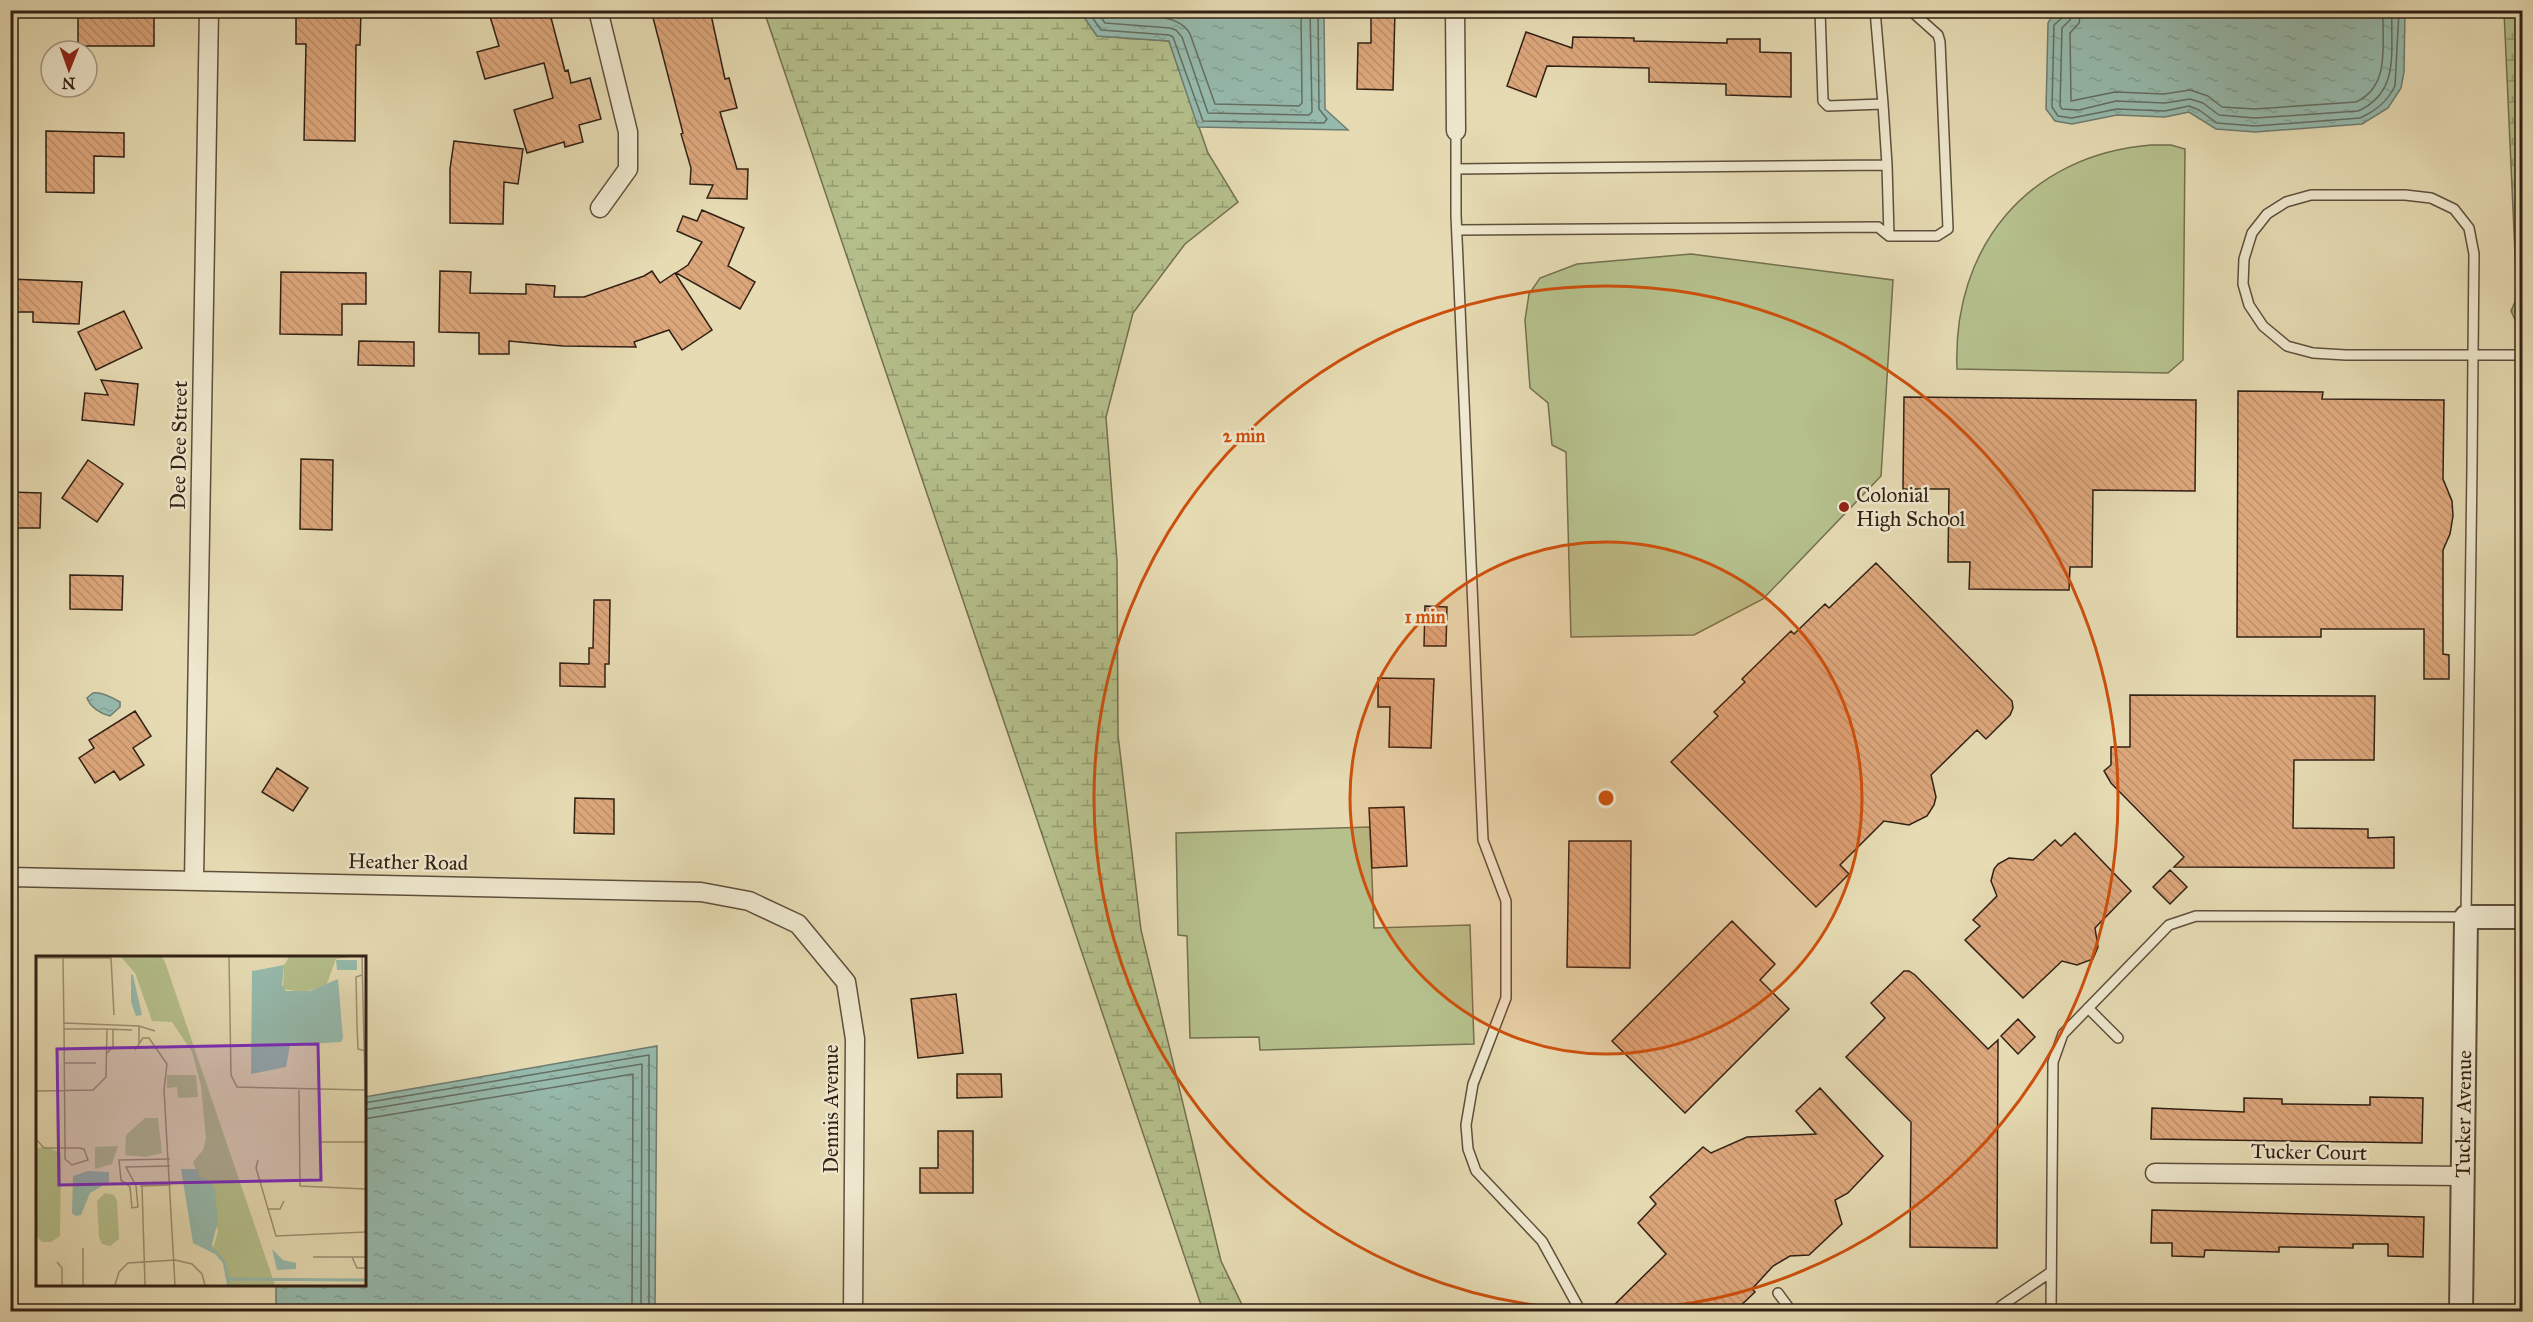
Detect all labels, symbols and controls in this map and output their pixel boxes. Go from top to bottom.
north arrow [39,39,99,99]
text: N [61,74,76,93]
street label: Dee Dee Street [165,380,193,510]
text: 2 min [1223,425,1266,447]
place label: Colonial High School [1856,482,1966,532]
marker: Colonial High School [1837,500,1851,514]
text: 1 min [1405,606,1446,628]
centre of rings [1596,788,1616,808]
street label: Heather Road [348,848,469,876]
inset map [36,956,366,1286]
street label: Dennis Avenue [818,1044,844,1174]
street label: Tucker Avenue [2450,1050,2477,1178]
street label: Tucker Court [2251,1138,2368,1166]

